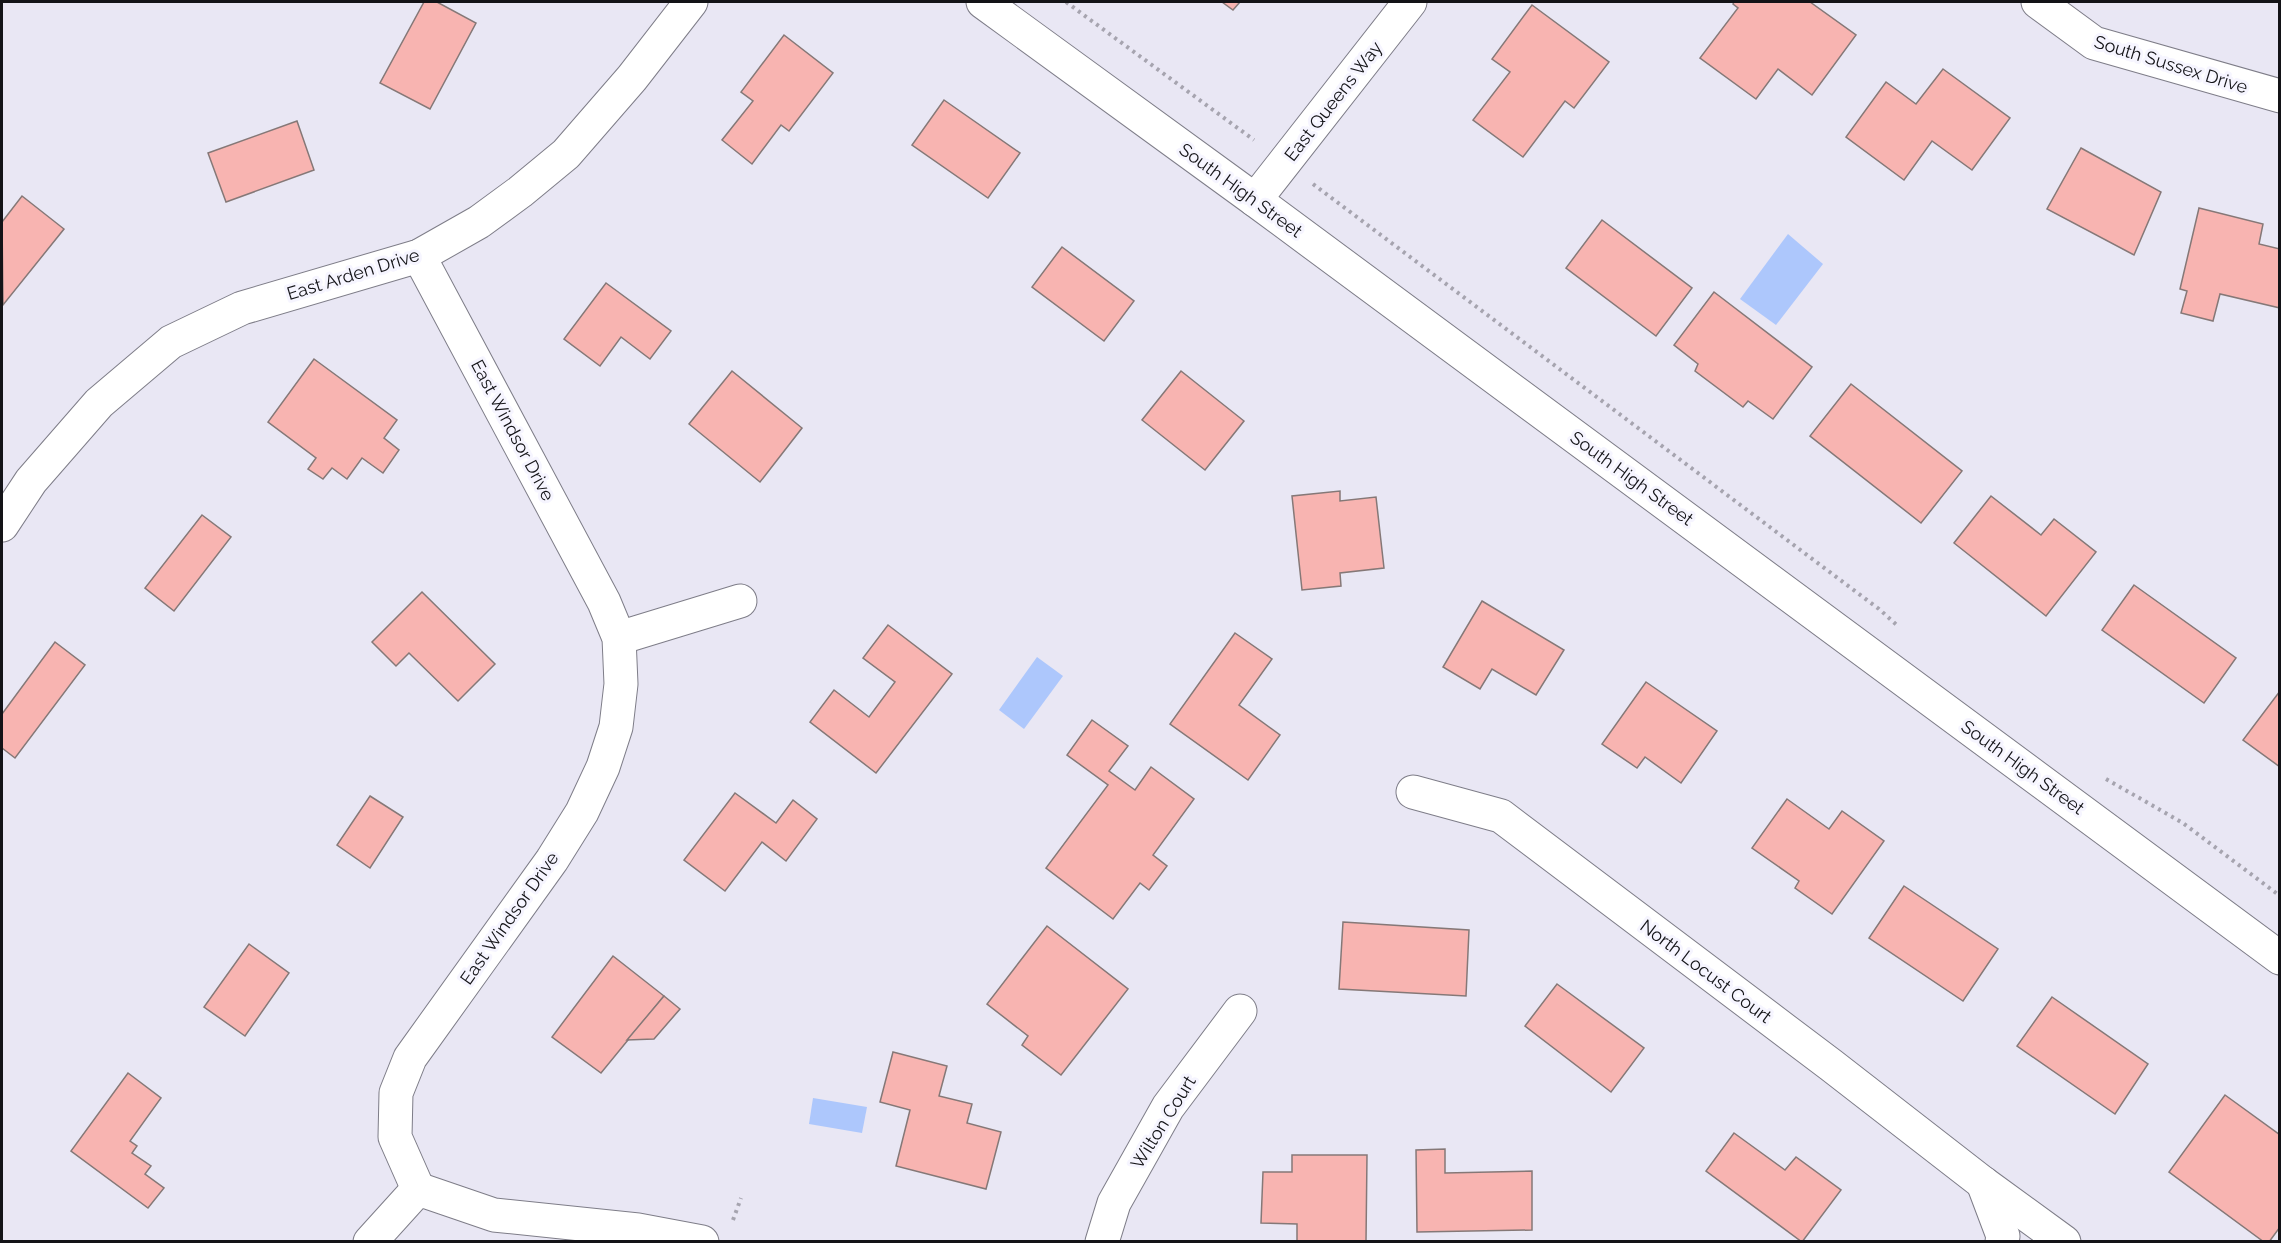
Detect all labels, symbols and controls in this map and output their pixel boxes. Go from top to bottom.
street label: South Sussex Drive [2092,31,2251,97]
street label: East Queens Way [1280,37,1386,165]
street label: South High Street [1175,138,1307,242]
street label: East Arden Drive [284,244,422,304]
street label: East Windsor Drive [467,356,559,504]
street label: South High Street [1566,426,1698,530]
street label: South High Street [1957,715,2089,819]
street label: East Windsor Drive [455,847,563,988]
street label: North Locust Court [1636,915,1776,1027]
street label: Wilton Court [1126,1072,1200,1172]

